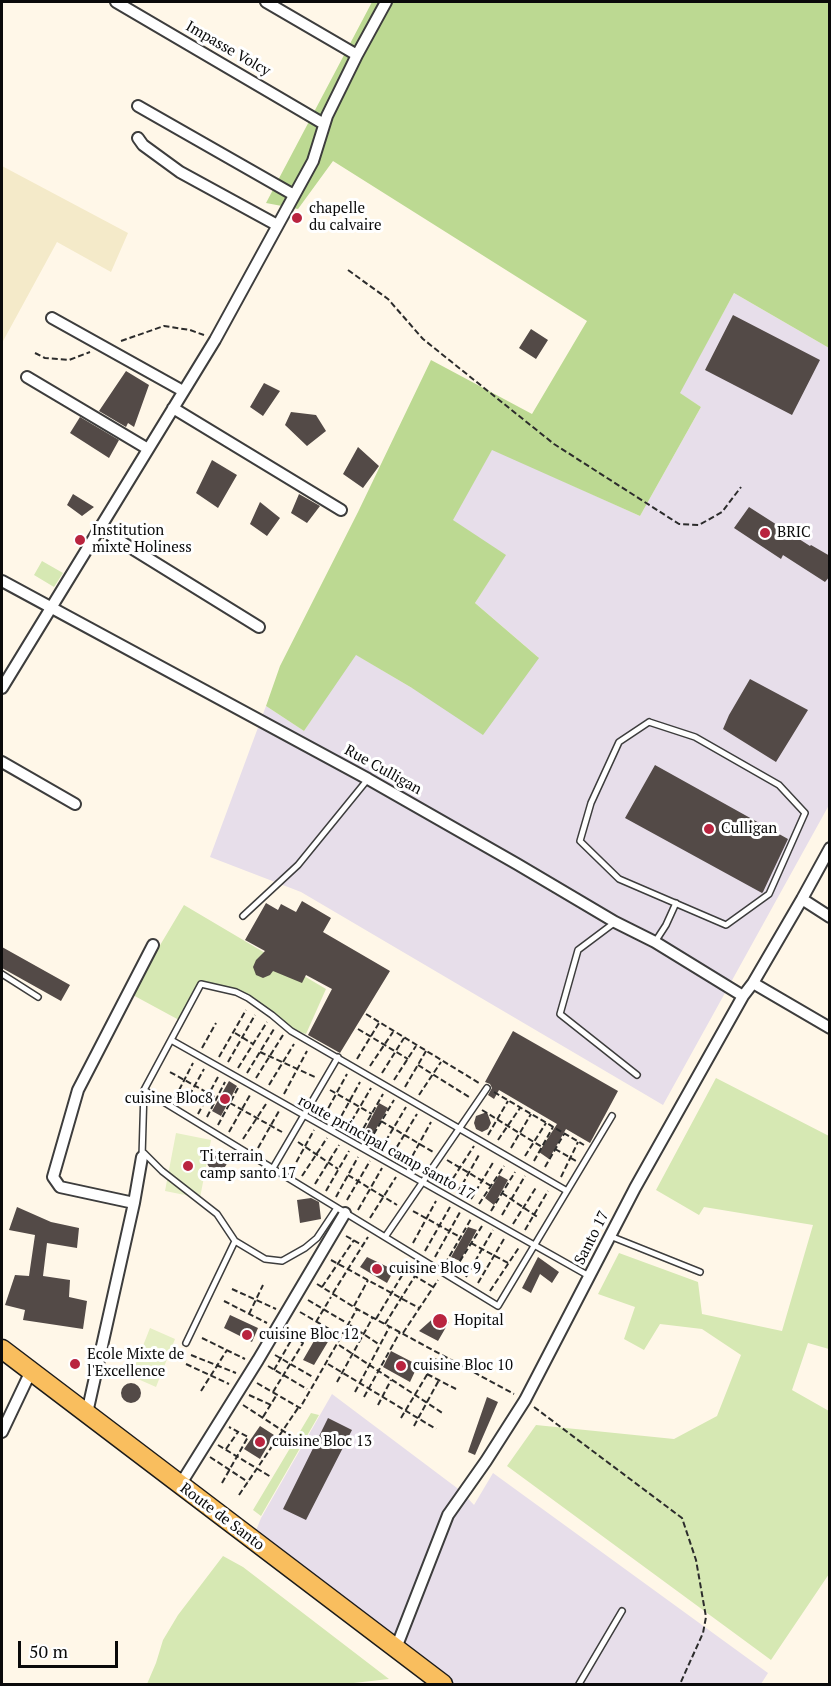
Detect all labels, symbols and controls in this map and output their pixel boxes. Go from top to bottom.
street label: Impasse Volcy [182,18,274,80]
place label: chapelle du calvaire [309,200,382,235]
marker: chapelle du calvaire [290,211,304,225]
place label: Institution mixte Holiness [92,522,192,557]
place label: BRIC [777,524,811,542]
marker: BRIC [758,526,772,540]
marker: Institution mixte Holiness [73,533,87,547]
street label: Rue Culligan [341,741,425,799]
place label: Culligan [721,820,777,838]
marker: Culligan [702,822,716,836]
place label: cuisine Bloc8 [125,1090,213,1108]
marker: cuisine Bloc8 [218,1092,232,1106]
street label: route principal camp santo 17 [295,1092,477,1204]
place label: Ti terrain camp santo 17 [200,1148,296,1183]
marker: Ti terrain camp santo 17 [181,1159,195,1173]
street label: Santo 17 [571,1208,613,1268]
place label: cuisine Bloc 9 [389,1260,481,1278]
marker: cuisine Bloc 9 [370,1262,384,1276]
marker: Hopital [431,1312,449,1330]
place label: Hopital [454,1312,504,1330]
place label: cuisine Bloc 12 [259,1326,359,1344]
marker: cuisine Bloc 12 [240,1328,254,1342]
place label: Ecole Mixte de l'Excellence [87,1346,184,1381]
marker: Ecole Mixte de l'Excellence [68,1357,82,1371]
place label: cuisine Bloc 10 [413,1357,513,1375]
marker: cuisine Bloc 10 [394,1359,408,1373]
place label: cuisine Bloc 13 [272,1433,372,1451]
marker: cuisine Bloc 13 [253,1435,267,1449]
street label: Route de Santo [176,1479,268,1555]
scale bar [21,1629,122,1667]
text: 50 m [29,1639,68,1663]

